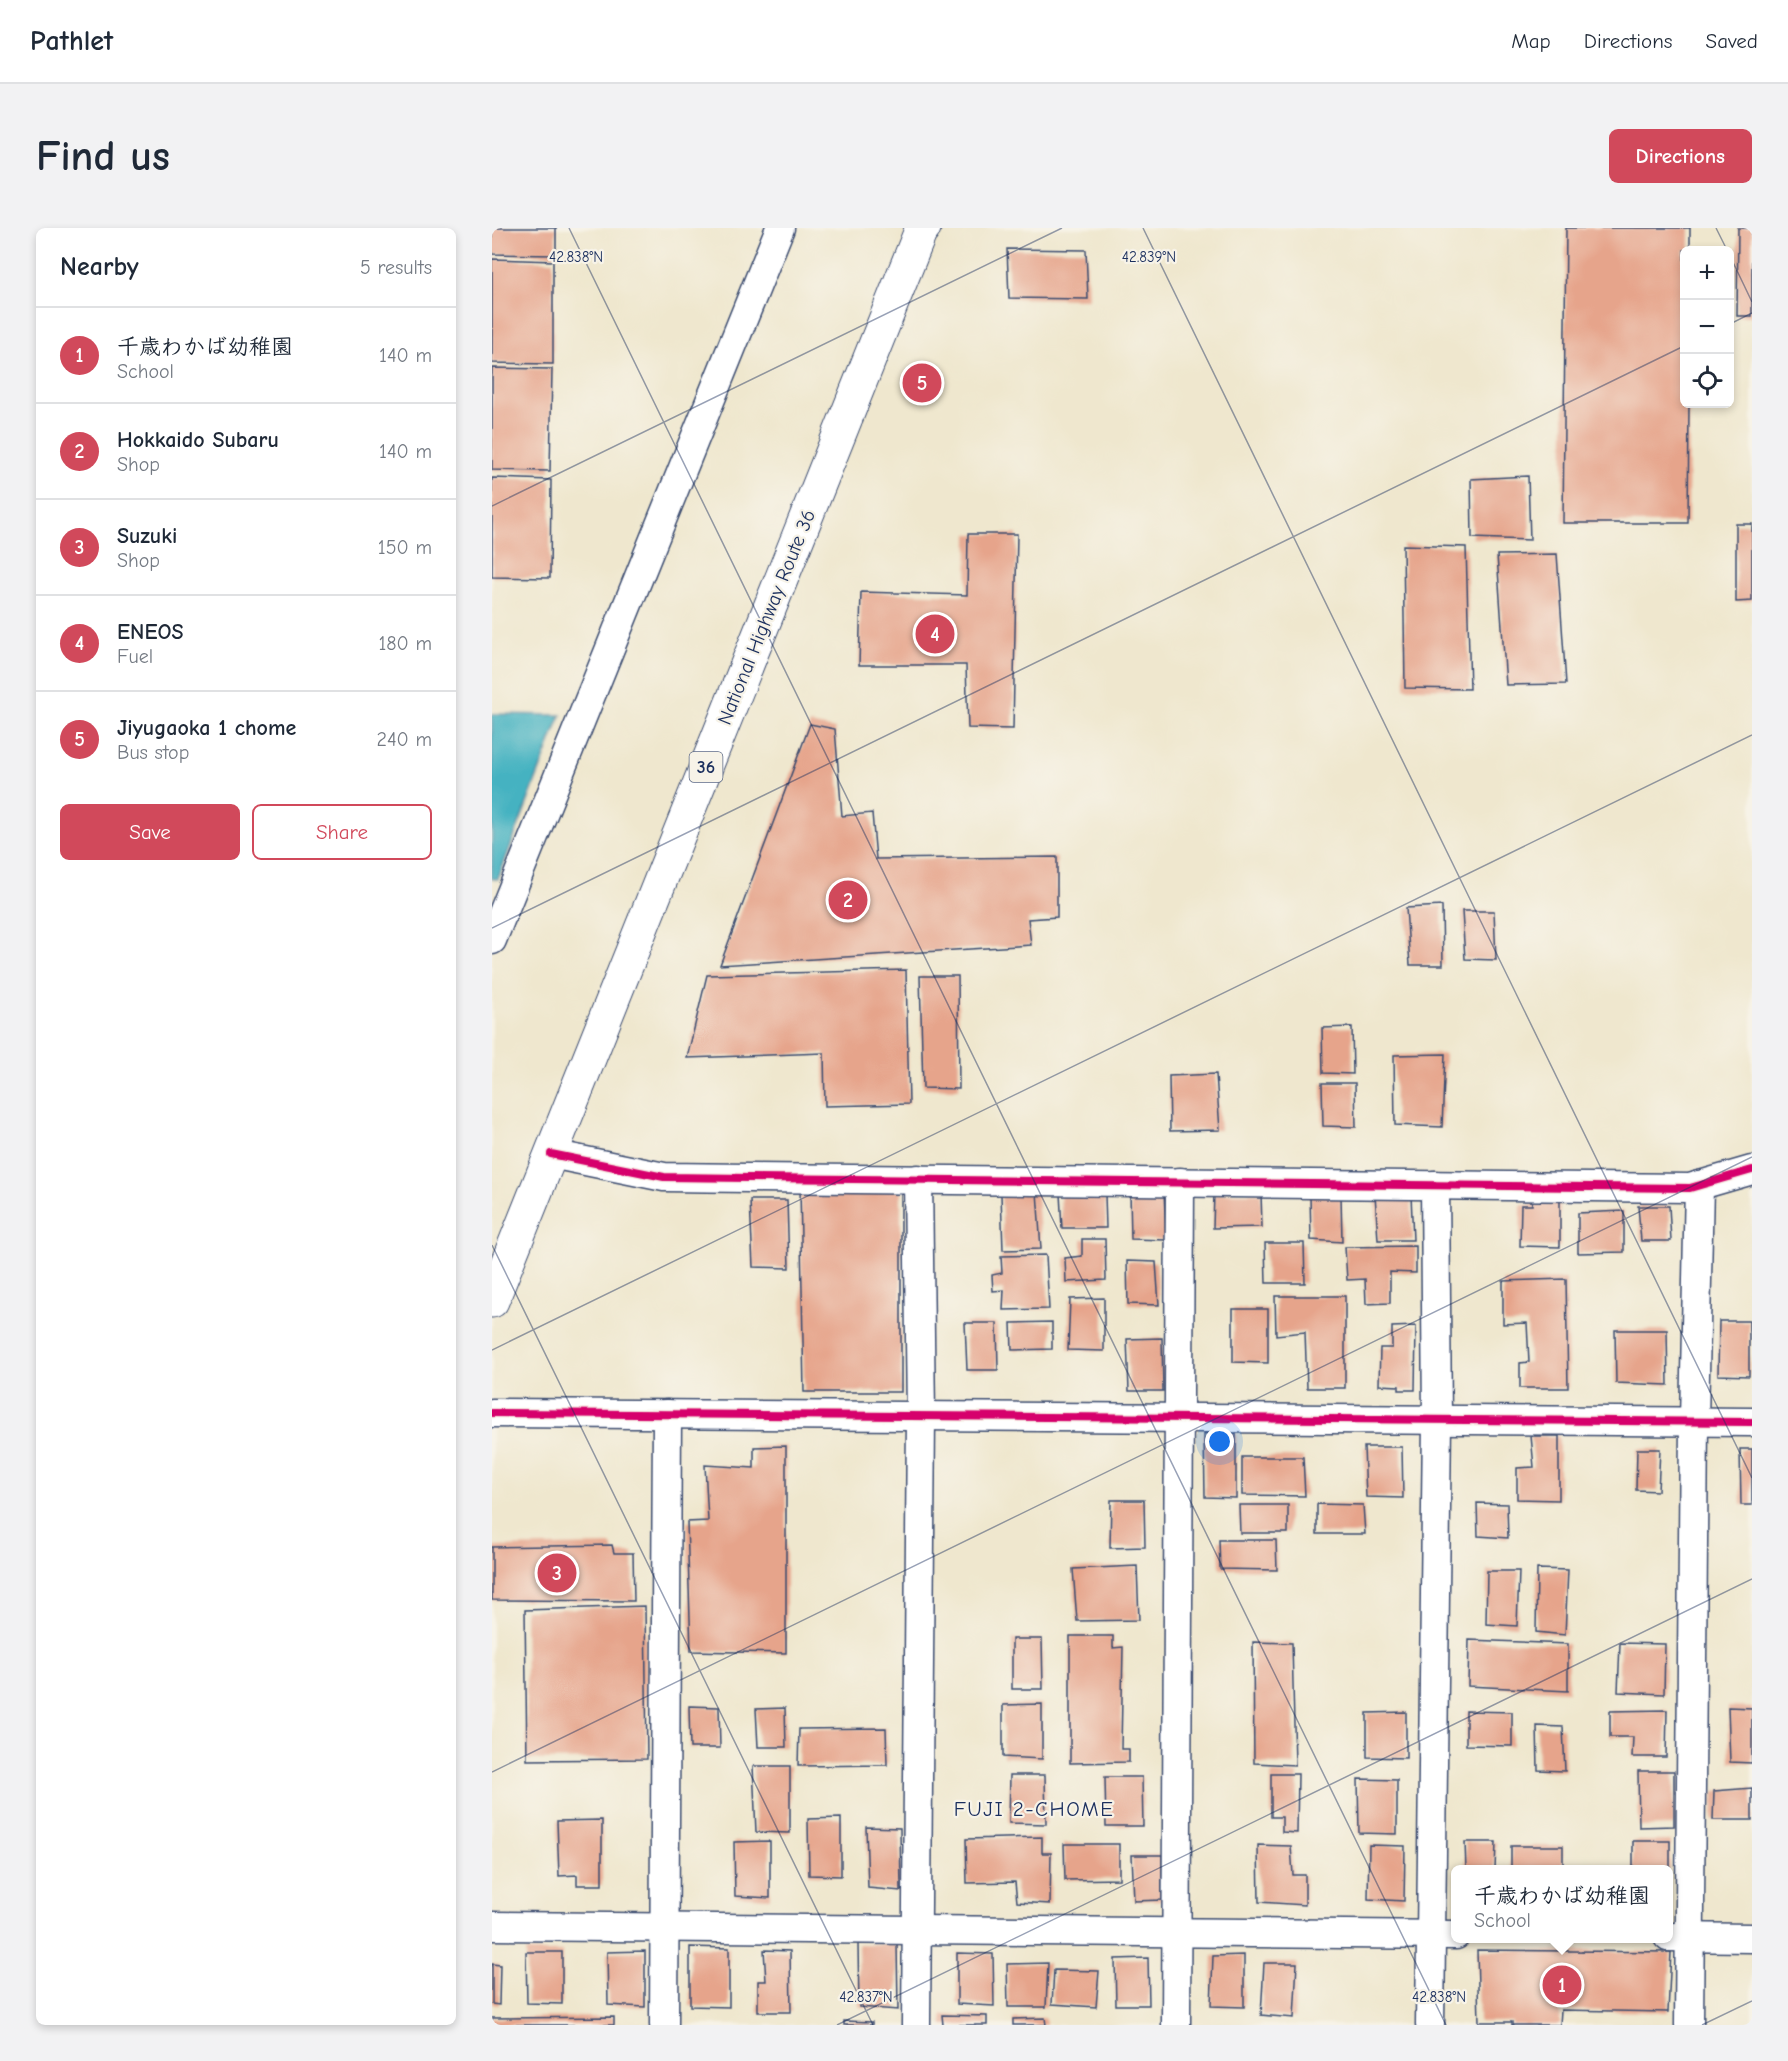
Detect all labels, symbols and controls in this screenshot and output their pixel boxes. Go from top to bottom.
text: Pathlet [30,25,113,57]
text: Map [1511,29,1551,53]
text: Directions [1584,29,1673,53]
text: Saved [1706,29,1758,53]
button: Directions [1609,129,1752,183]
text: Find us [36,132,170,181]
map controls [1680,246,1734,408]
button: + [1680,246,1734,300]
text: 42.838°N [549,248,603,266]
text: 42.839°N [1122,248,1176,266]
text: Nearby [60,252,139,282]
text: 5 results [360,256,432,279]
button: − [1680,300,1734,354]
text: 千歳わかば幼稚園 [117,334,293,360]
text: 1 [76,344,83,367]
text: 140 m [379,344,432,367]
button: locate [1680,354,1734,408]
text: School [117,360,174,383]
pin: 5 [902,360,942,406]
text: Hokkaido Subaru [117,427,279,453]
text: 2 [75,440,84,463]
text: 140 m [379,440,432,463]
text: Shop [117,453,160,476]
street label: National Highway Route 36 [713,506,820,728]
text: Suzuki [117,523,177,549]
text: 3 [75,536,84,559]
text: 150 m [378,536,432,559]
text: Shop [117,549,160,572]
pin: 4 [916,612,954,656]
text: ENEOS [117,619,183,645]
text: 4 [75,632,84,655]
text: 180 m [378,632,432,655]
text: Fuel [117,645,153,668]
text: Jiyugaoka 1 chome [117,715,296,741]
text: 5 [74,728,85,751]
text: 240 m [377,728,432,751]
text: Bus stop [117,741,189,764]
road number: 36 [690,752,722,782]
button: Save [60,804,240,860]
button: Share [252,804,432,860]
pin: 2 [828,878,868,922]
your location [1205,1427,1234,1456]
pin: 3 [538,1550,576,1596]
district label: FUJI 2-CHOME [954,1797,1114,1821]
popup [1451,1865,1673,1943]
text: 千歳わかば幼稚園 [1474,1883,1650,1909]
text: School [1474,1909,1531,1932]
pin: 1 [1542,1962,1582,2008]
text: 42.837°N [839,1988,893,2006]
text: 42.838°N [1412,1988,1466,2006]

